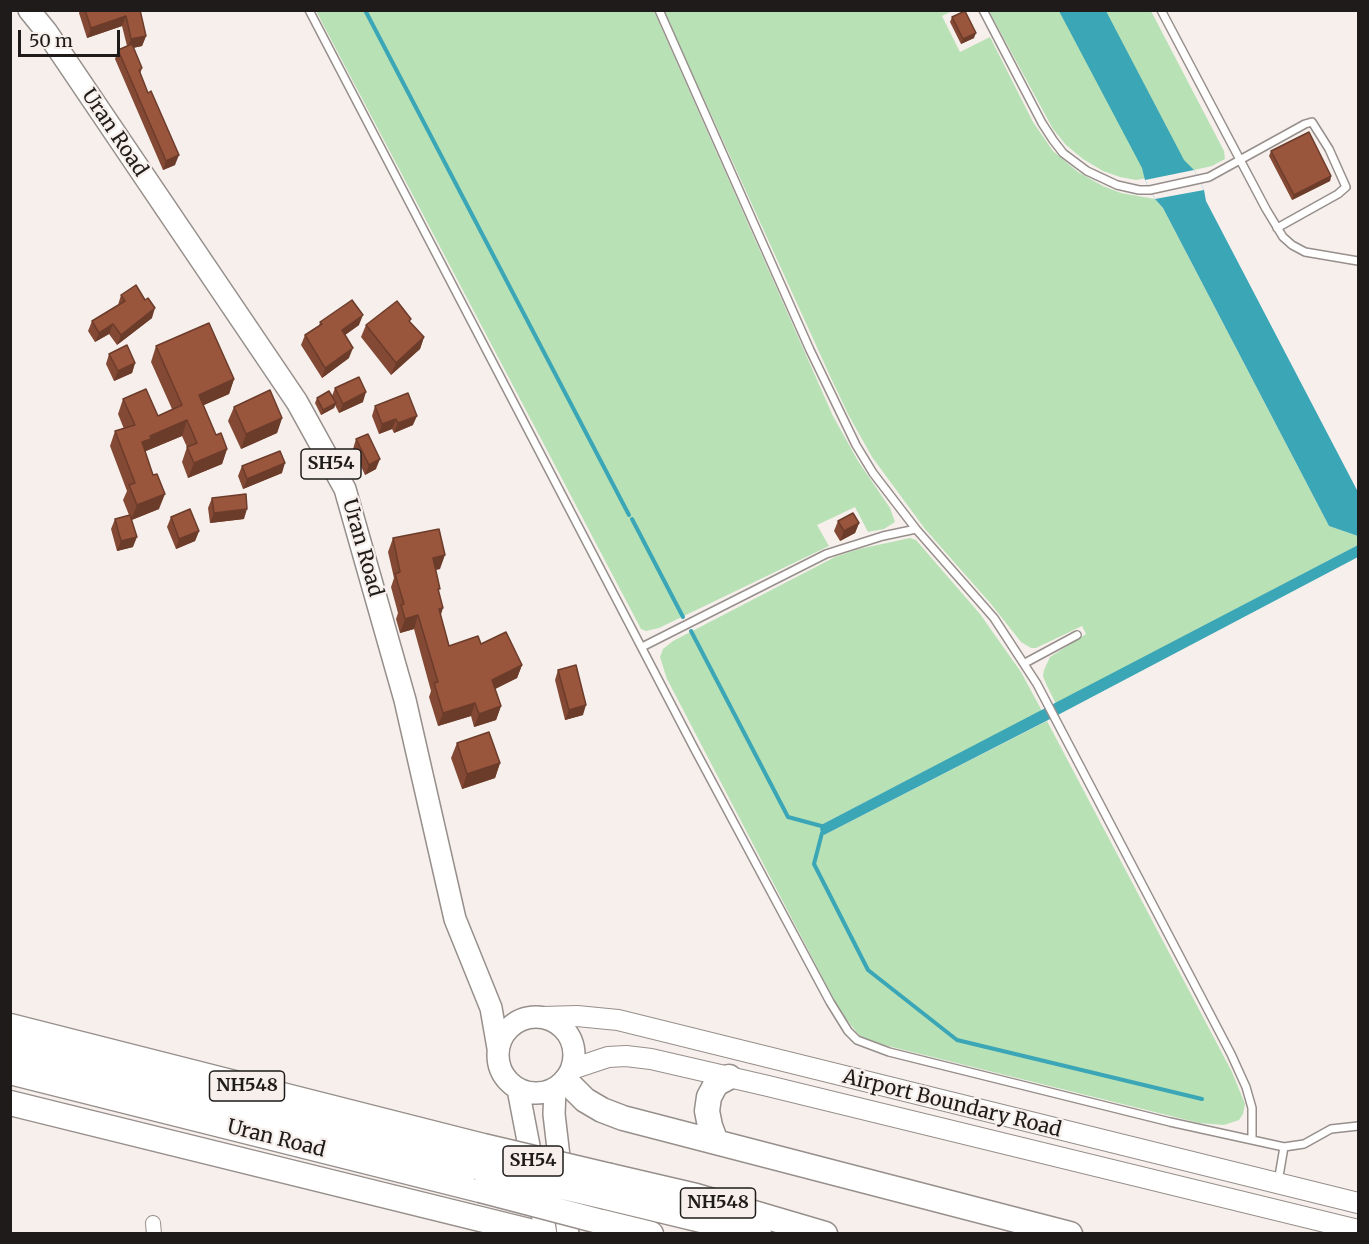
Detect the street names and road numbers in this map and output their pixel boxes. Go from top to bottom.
street label: Uran Road [76,85,152,181]
road number: SH54 [301,449,361,479]
street label: Uran Road [337,496,387,600]
street label: Airport Boundary Road [840,1065,1064,1143]
road number: NH548 [210,1071,284,1101]
street label: Uran Road [224,1115,328,1163]
road number: SH54 [503,1146,563,1176]
road number: NH548 [680,1188,756,1218]

